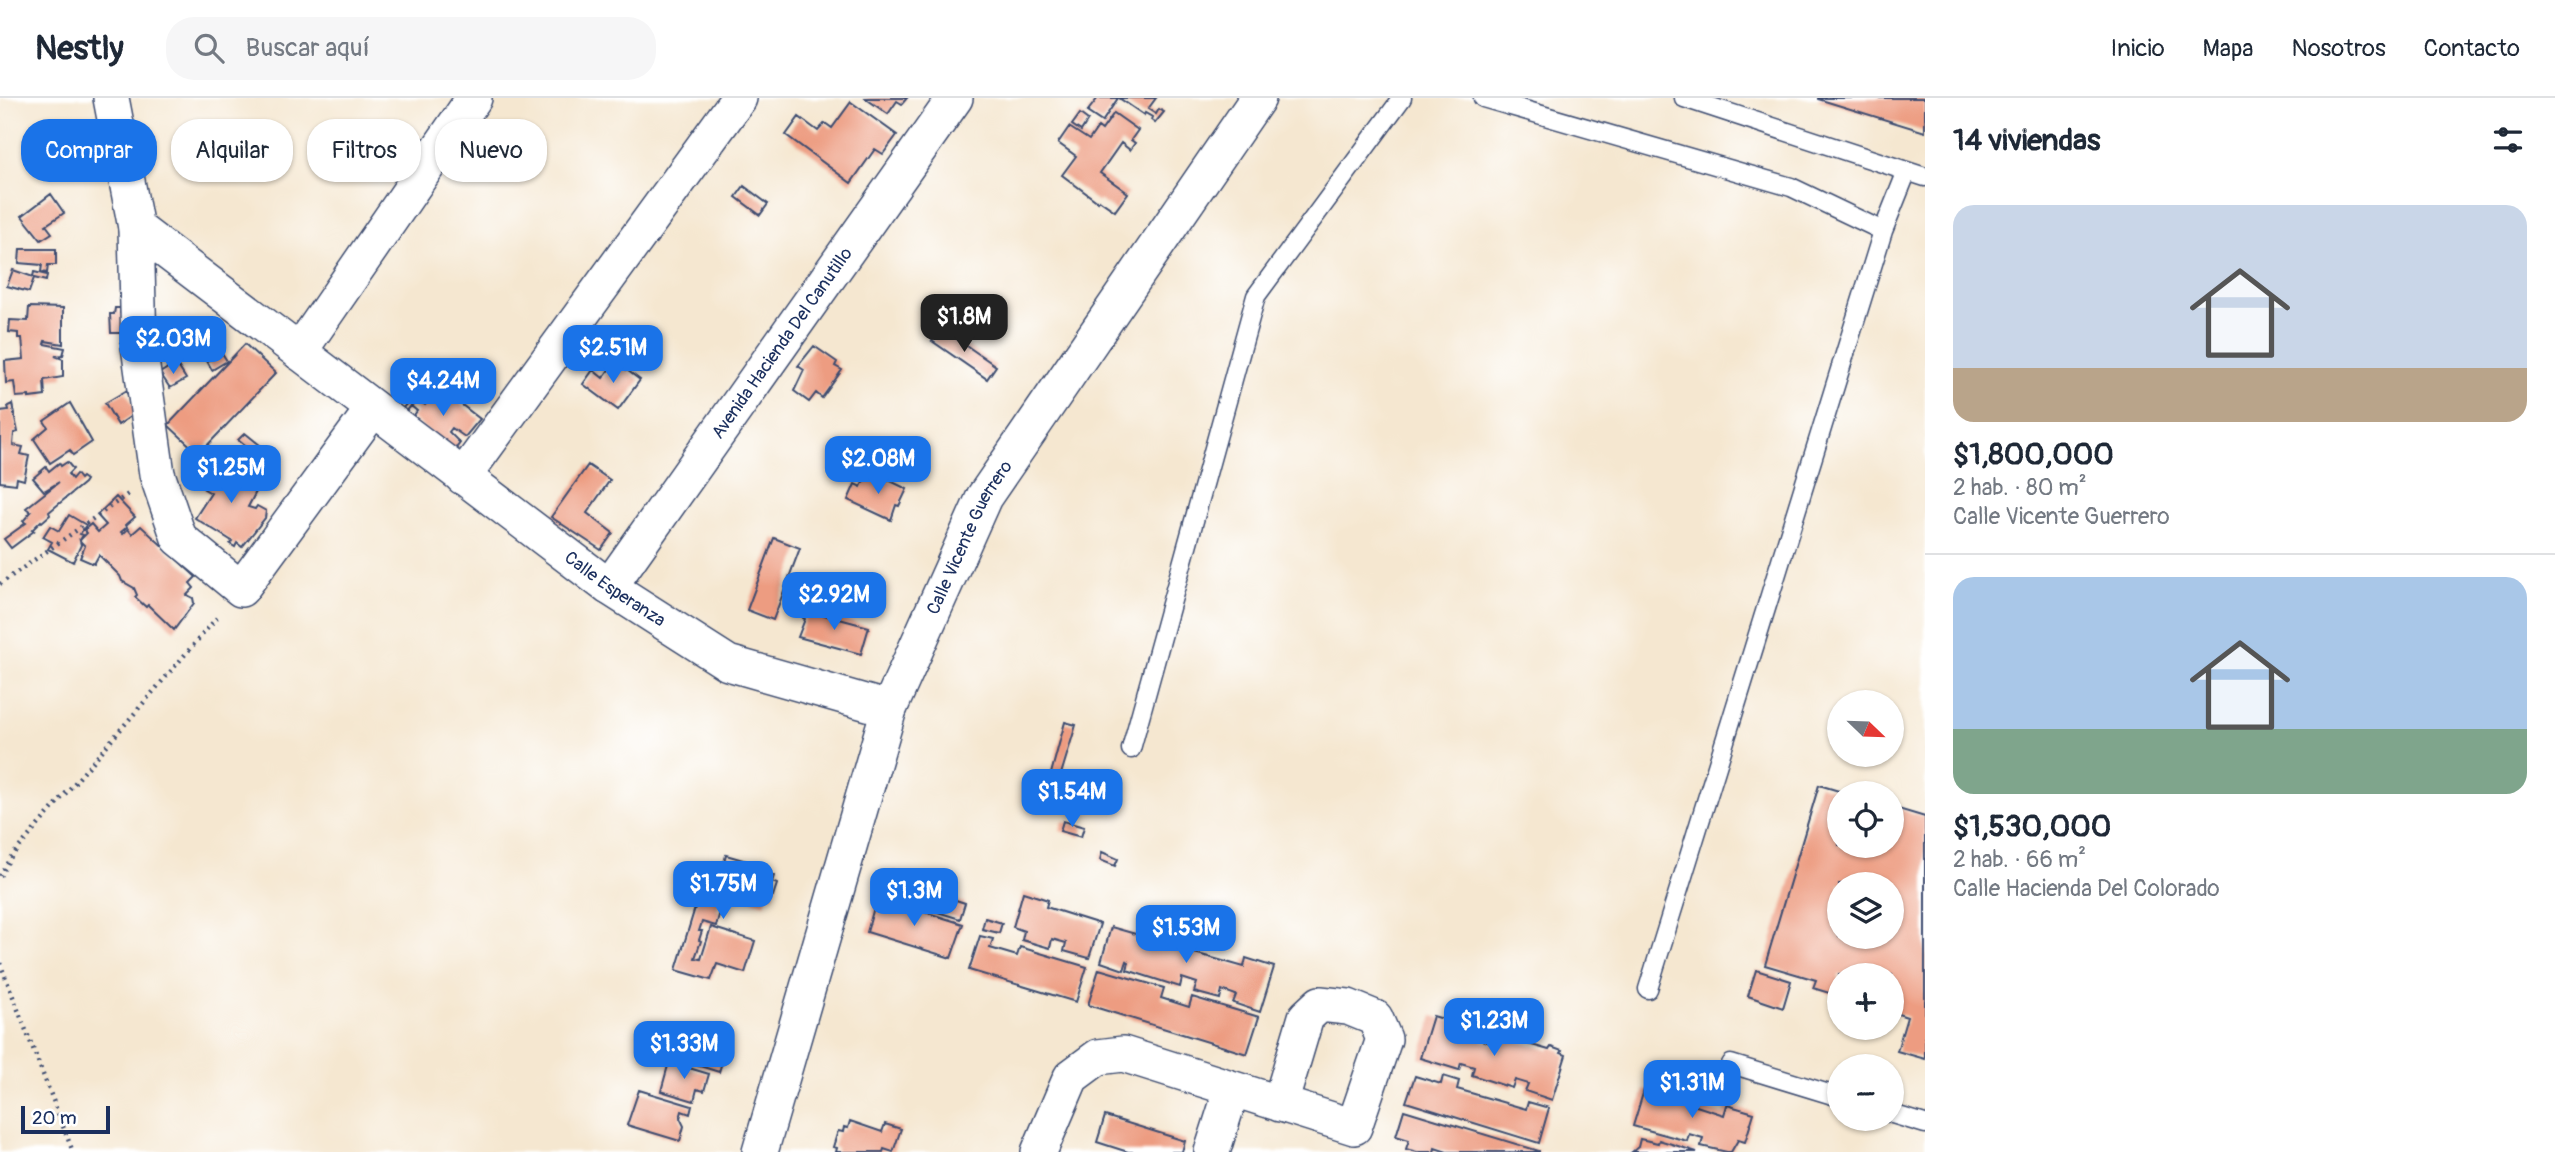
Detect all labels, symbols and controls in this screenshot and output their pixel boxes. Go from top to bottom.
search box [166,17,656,80]
text: Nestly [35,28,124,69]
icon: search [190,29,228,67]
text: Buscar aquí [246,32,370,64]
text: Inicio [2111,34,2165,63]
text: Mapa [2203,34,2254,63]
text: Nosotros [2292,34,2386,63]
text: Contacto [2424,34,2520,63]
chip: Comprar [21,119,157,182]
chip: Alquilar [171,119,293,182]
chip: Filtros [307,119,421,182]
chip: Nuevo [435,119,547,182]
icon: filters [2489,121,2527,159]
text: 14 viviendas [1953,122,2100,159]
street label: Avenida Hacienda Del Canutillo [706,243,857,443]
icon: home [2177,250,2303,376]
pin: $1.8M [915,294,1013,354]
text: $1.8M [937,302,991,331]
pin: $2.03M [116,316,230,376]
text: $2.03M [135,324,211,353]
pin: $2.51M [556,326,670,385]
text: $2.51M [579,333,647,362]
pin: $4.24M [386,358,500,418]
text: $4.24M [406,366,480,395]
pin: $2.08M [821,436,935,496]
text: $1,800,000 [1953,436,2114,473]
text: $2.08M [841,444,915,473]
pin: $1.25M [174,446,288,505]
text: $1.25M [197,453,265,482]
street label: Calle Vicente Guerrero [921,456,1017,618]
text: 2 hab. · 80 m² [1953,473,2087,502]
text: Calle Vicente Guerrero [1953,502,2170,531]
street label: Calle Esperanza [560,546,670,632]
pin: $2.92M [777,573,891,632]
text: $2.92M [798,580,870,609]
icon: home [2177,622,2303,748]
north arrow [1827,690,1904,766]
map controls [1827,690,1904,1131]
pin: $1.54M [1015,770,1129,829]
text: $1.54M [1038,777,1106,806]
button: locate [1827,781,1904,858]
text: $1,530,000 [1953,808,2111,845]
text: 2 hab. · 66 m² [1953,845,2086,874]
pin: $1.75M [666,862,780,921]
pin: $1.3M [865,868,963,928]
text: $1.75M [689,869,757,898]
button: layers [1827,872,1904,949]
text: Calle Hacienda Del Colorado [1953,874,2220,903]
text: $1.3M [886,876,942,905]
pin: $1.53M [1129,906,1243,965]
text: $1.53M [1152,913,1220,942]
button: + [1827,963,1904,1040]
pin: $1.23M [1437,998,1551,1058]
text: $1.23M [1460,1006,1528,1035]
pin: $1.33M [627,1021,741,1081]
text: $1.33M [650,1029,718,1058]
button: − [1827,1054,1904,1131]
pin: $1.31M [1635,1060,1749,1120]
text: $1.31M [1660,1068,1724,1097]
scale bar [21,1103,110,1135]
text: 20 m [32,1106,77,1130]

